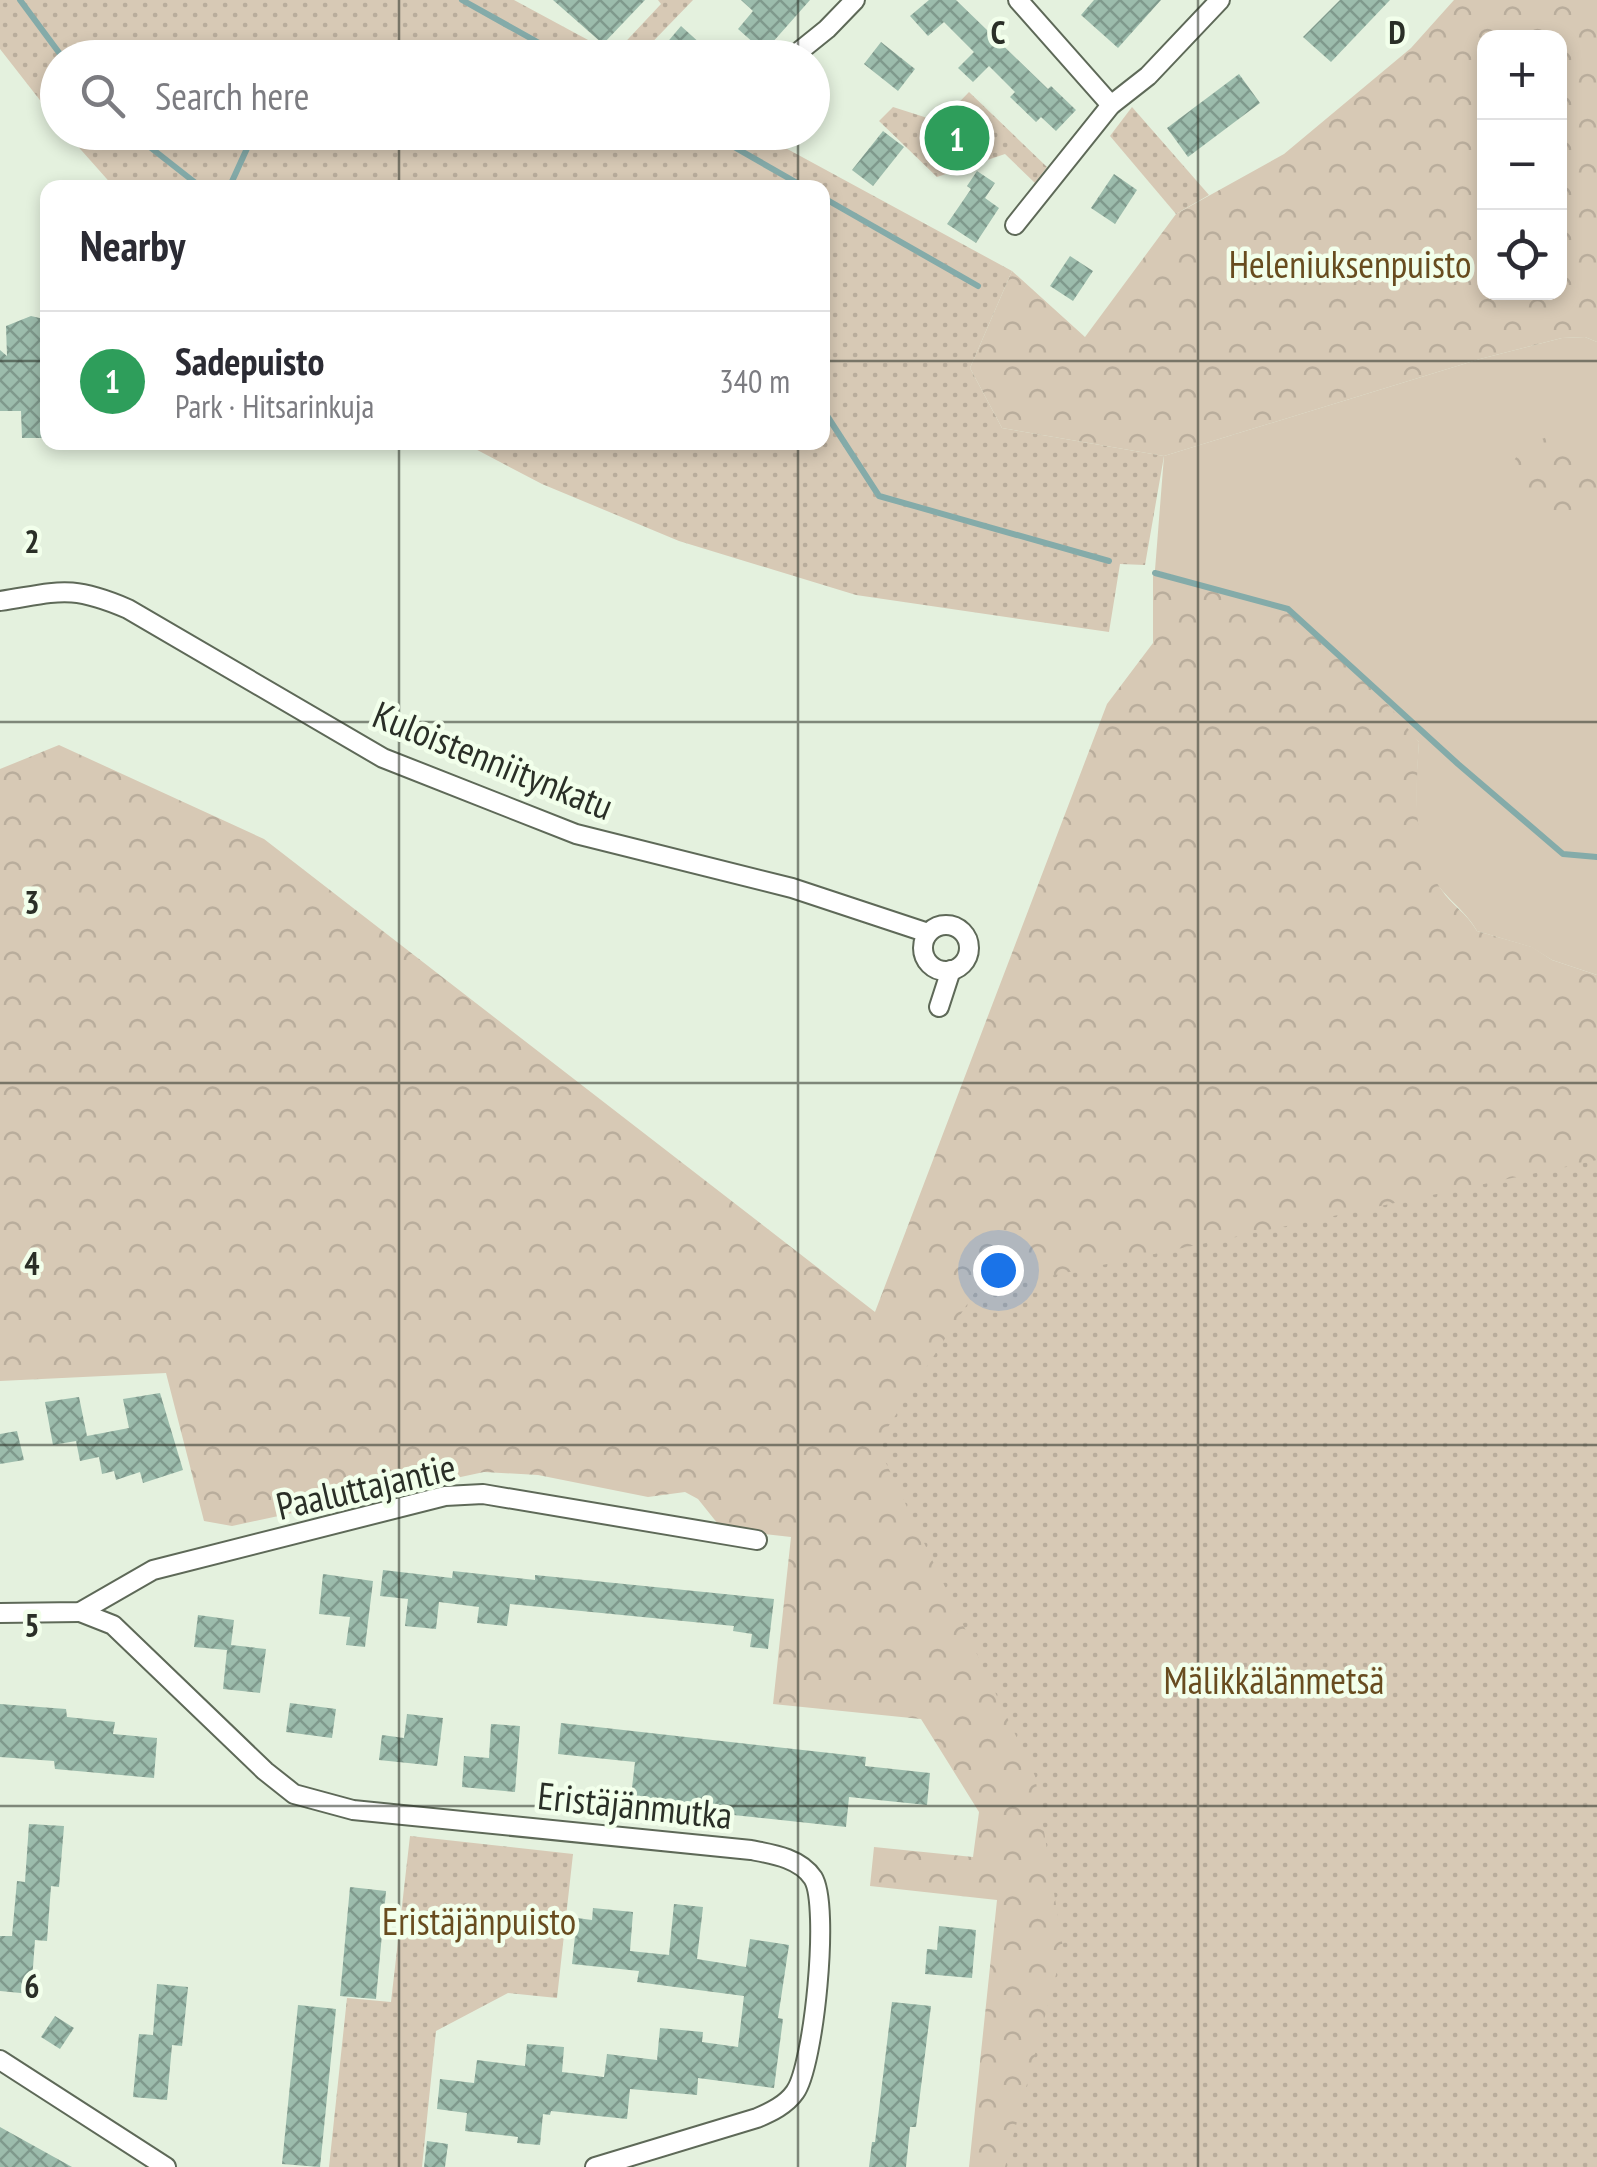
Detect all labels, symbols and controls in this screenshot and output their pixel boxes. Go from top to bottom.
text: C [991,11,1006,53]
text: D [1388,11,1406,53]
map controls [1477,30,1567,300]
button: + [1477,30,1567,120]
search box [40,40,830,150]
icon: search [75,68,130,123]
text: Search here [155,71,309,120]
pin: 1 [924,100,990,176]
button: − [1477,120,1567,210]
button: locate [1477,210,1567,300]
text: Nearby [80,218,185,273]
park label: Heleniuksenpuisto [1229,239,1471,288]
text: Sadepuisto [175,336,324,385]
text: 1 [105,360,120,402]
text: 340 m [719,360,790,402]
text: Park · Hitsarinkuja [175,385,374,427]
text: 2 [24,520,40,562]
street label: Kuloistenniitynkatu [366,689,621,830]
text: 3 [24,881,40,923]
text: 4 [24,1242,40,1284]
your location [973,1245,1024,1296]
street label: Paaluttajantie [271,1441,460,1530]
text: 5 [24,1604,40,1646]
park label: Mälikkälänmetsä [1164,1655,1384,1704]
street label: Eristäjänmutka [536,1770,735,1839]
park label: Eristäjänpuisto [382,1896,576,1945]
text: 6 [24,1965,40,2007]

